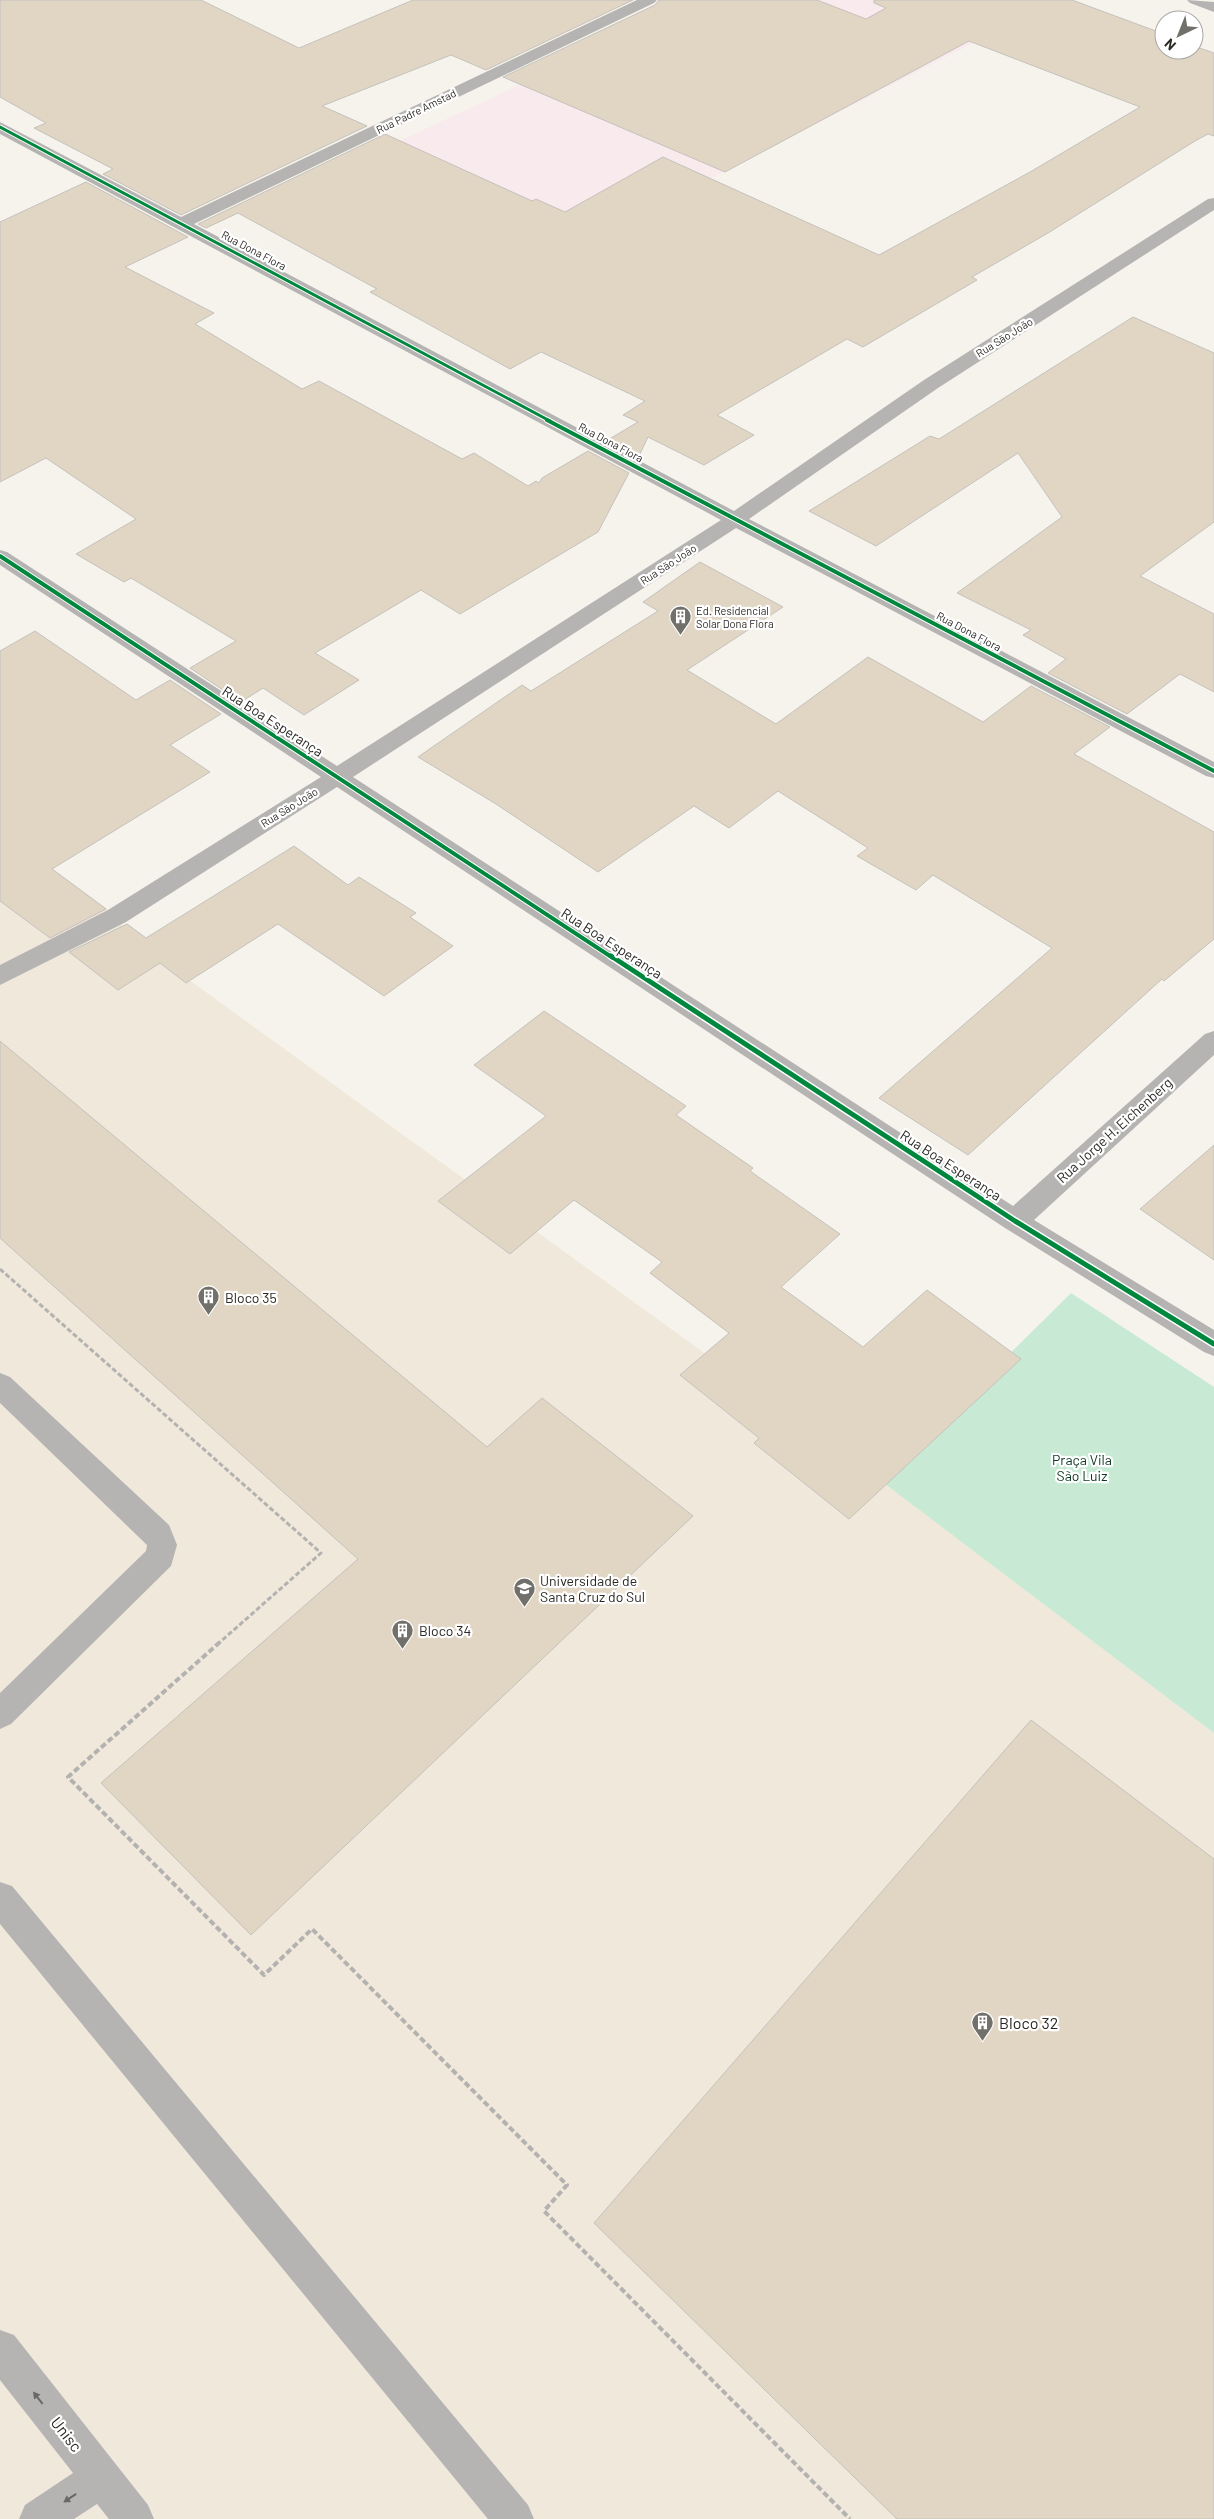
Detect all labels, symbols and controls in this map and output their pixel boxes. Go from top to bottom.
north arrow [1154,10,1204,60]
text: N [1161,35,1179,54]
street label: Rua Padre Amstad [374,86,458,136]
street label: Rua Dona Flora [219,228,289,272]
street label: Rua São João [973,314,1035,360]
street label: Rua Dona Flora [576,420,646,464]
street label: Rua São João [637,541,699,587]
building icon: Ed. Residencial Solar Dona Flora [668,604,692,635]
place label: Ed. Residencial Solar Dona Flora [696,604,774,630]
street label: Rua Dona Flora [934,609,1004,653]
street label: Rua Boa Esperança [219,682,327,760]
street label: Rua São João [258,784,320,830]
street label: Rua Boa Esperança [558,904,666,982]
street label: Rua Jorge H. Eichenberg [1053,1074,1175,1186]
street label: Rua Boa Esperança [897,1126,1005,1204]
building icon: Bloco 35 [197,1285,221,1316]
place label: Bloco 35 [225,1289,277,1306]
park label: Praça Vila São Luiz [1052,1451,1112,1484]
place label: Universidade de Santa Cruz do Sul [540,1572,645,1605]
school or university icon: Universidade de Santa Cruz do Sul [512,1576,536,1607]
building icon: Bloco 34 [391,1618,415,1649]
place label: Bloco 34 [419,1622,471,1639]
building icon: Bloco 32 [971,2010,995,2041]
place label: Bloco 32 [999,2013,1058,2032]
one-way arrow [33,2392,44,2405]
street label: Unisc [47,2413,87,2455]
one-way arrow [63,2493,77,2503]

